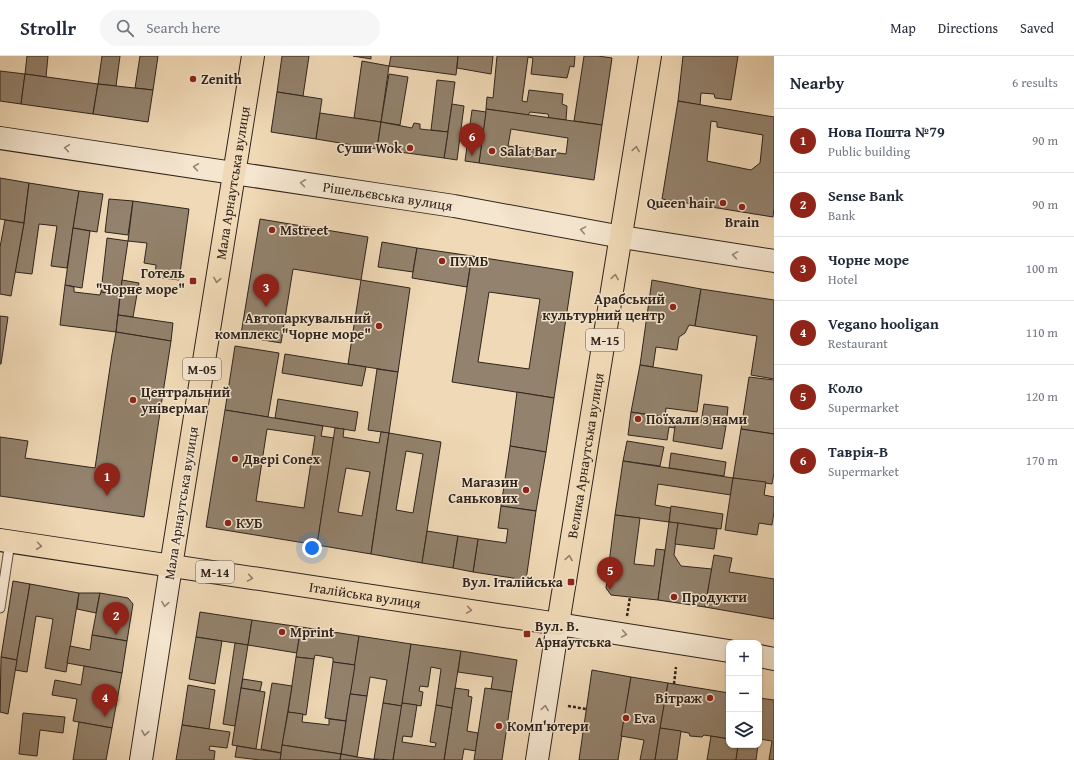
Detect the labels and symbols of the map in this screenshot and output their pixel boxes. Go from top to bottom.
place label: Zenith [201,69,243,89]
marker: Zenith [188,74,198,84]
street label: Мала Арнаутська вулиця [210,105,255,261]
pin: 6 [459,123,485,156]
place label: Суши Wok [337,138,403,158]
place label: Salat Bar [500,141,557,161]
marker: Суши Wok [405,143,415,153]
one-way arrow [64,144,70,153]
marker: Salat Bar [487,146,497,156]
one-way arrow [631,146,640,152]
one-way arrow [193,163,199,172]
street label: Рішельєвська вулиця [321,176,454,216]
one-way arrow [300,179,306,188]
place label: Queen hair [647,193,716,213]
marker: Queen hair [718,198,728,208]
marker: Brain [737,202,747,212]
place label: Brain [725,212,760,232]
place label: Mstreet [280,220,329,240]
marker: Mstreet [267,225,277,235]
one-way arrow [580,226,586,235]
place label: ПУМБ [450,251,489,271]
one-way arrow [732,251,739,260]
marker: ПУМБ [437,256,447,266]
place label: Готель "Чорне море" [96,263,185,299]
pin: 3 [253,274,279,307]
one-way arrow [610,274,619,281]
marker: Готель "Чорне море" [188,276,198,286]
one-way arrow [213,277,222,283]
place label: Арабський культурний центр [542,289,665,325]
marker: Арабський культурний центр [668,302,678,312]
place label: Автопаркувальний комплекс "Чорне море" [215,308,371,344]
marker: Автопаркувальний комплекс "Чорне море" [374,321,384,331]
road number: М-15 [586,329,624,351]
road number: М-05 [183,358,221,380]
street label: Велика Арнаутська вулиця [562,371,609,540]
place label: Центральний універмаг [140,382,230,418]
marker: Центральний універмаг [128,395,138,405]
place label: Поїхали з нами [646,409,748,429]
marker: Поїхали з нами [633,414,643,424]
street label: Мала Арнаутська вулиця [159,425,203,581]
place label: Двері Conex [242,449,321,469]
marker: Двері Conex [230,454,240,464]
pin: 1 [94,463,120,496]
place label: Магазин Санькових [448,472,519,508]
marker: Магазин Санькових [521,485,531,495]
place label: КУБ [236,513,263,533]
marker: КУБ [223,518,233,528]
your location [302,538,322,558]
one-way arrow [36,541,42,550]
one-way arrow [564,555,573,561]
pin: 5 [597,557,623,590]
road number: М-14 [196,561,234,583]
place label: Вул. Італійська [462,572,564,592]
one-way arrow [247,573,253,582]
street label: Італійська вулиця [308,577,422,613]
marker: Вул. Італійська [566,577,576,587]
place label: Продукти [682,587,747,607]
marker: Продукти [669,592,679,602]
one-way arrow [161,601,170,607]
pin: 2 [103,602,129,635]
one-way arrow [466,605,472,614]
place label: Вул. В. Арнаутська [535,616,612,652]
place label: Mprint [290,622,335,642]
marker: Mprint [277,627,287,637]
marker: Вул. В. Арнаутська [522,629,532,639]
one-way arrow [621,630,628,638]
pin: 4 [92,684,118,717]
place label: Вітраж [655,688,703,708]
marker: Вітраж [705,693,715,703]
one-way arrow [540,705,549,711]
place label: Eva [634,708,656,728]
marker: Eva [621,713,631,723]
place label: Комп'ютери [507,716,589,736]
marker: Комп'ютери [494,721,504,731]
one-way arrow [141,730,150,736]

